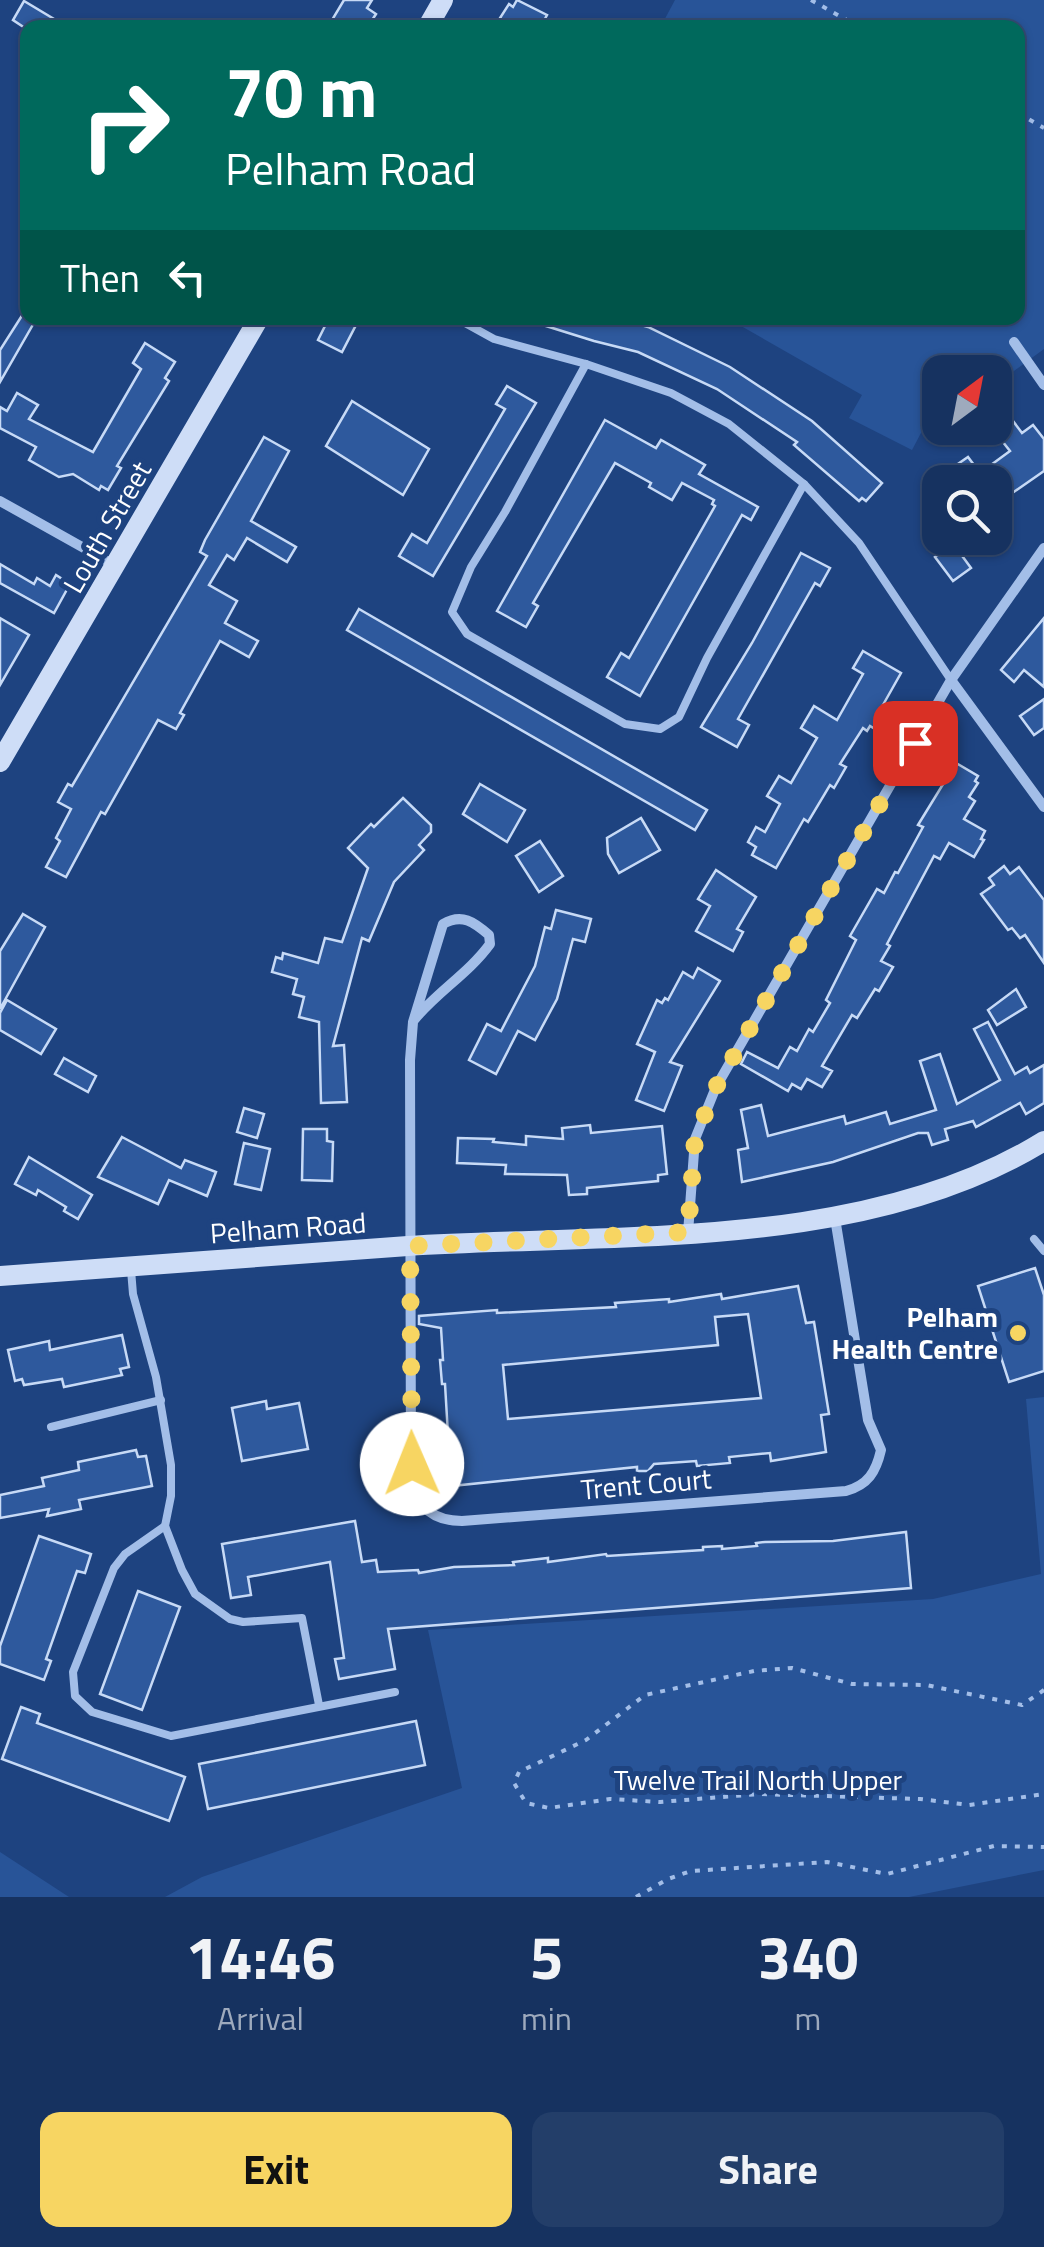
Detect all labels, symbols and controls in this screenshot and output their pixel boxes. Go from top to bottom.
text: 70 m [225,38,378,144]
icon: right [60,60,190,190]
text: Pelham Road [225,134,476,202]
text: Then [60,249,140,307]
icon: left [160,250,215,305]
north arrow [922,355,1012,445]
map controls [922,355,1012,555]
street label: Louth Street [51,453,162,601]
button: search [922,465,1012,555]
pin [873,701,958,786]
icon: arrive [888,716,943,771]
street label: Pelham Road [208,1201,367,1254]
place label: Pelham Health Centre [832,1295,998,1370]
marker: Pelham Health Centre [1007,1322,1029,1344]
position arrow [360,1412,464,1516]
street label: Trent Court [579,1456,713,1511]
street label: Twelve Trail North Upper [614,1758,903,1801]
text: 14:46 [186,1911,335,2002]
text: 5 [530,1911,563,2002]
text: 340 [758,1911,858,2002]
text: Arrival [217,1994,304,2042]
text: min [521,1994,572,2042]
text: m [795,1994,821,2042]
button: Exit [40,2112,512,2227]
button: Share [532,2112,1004,2227]

